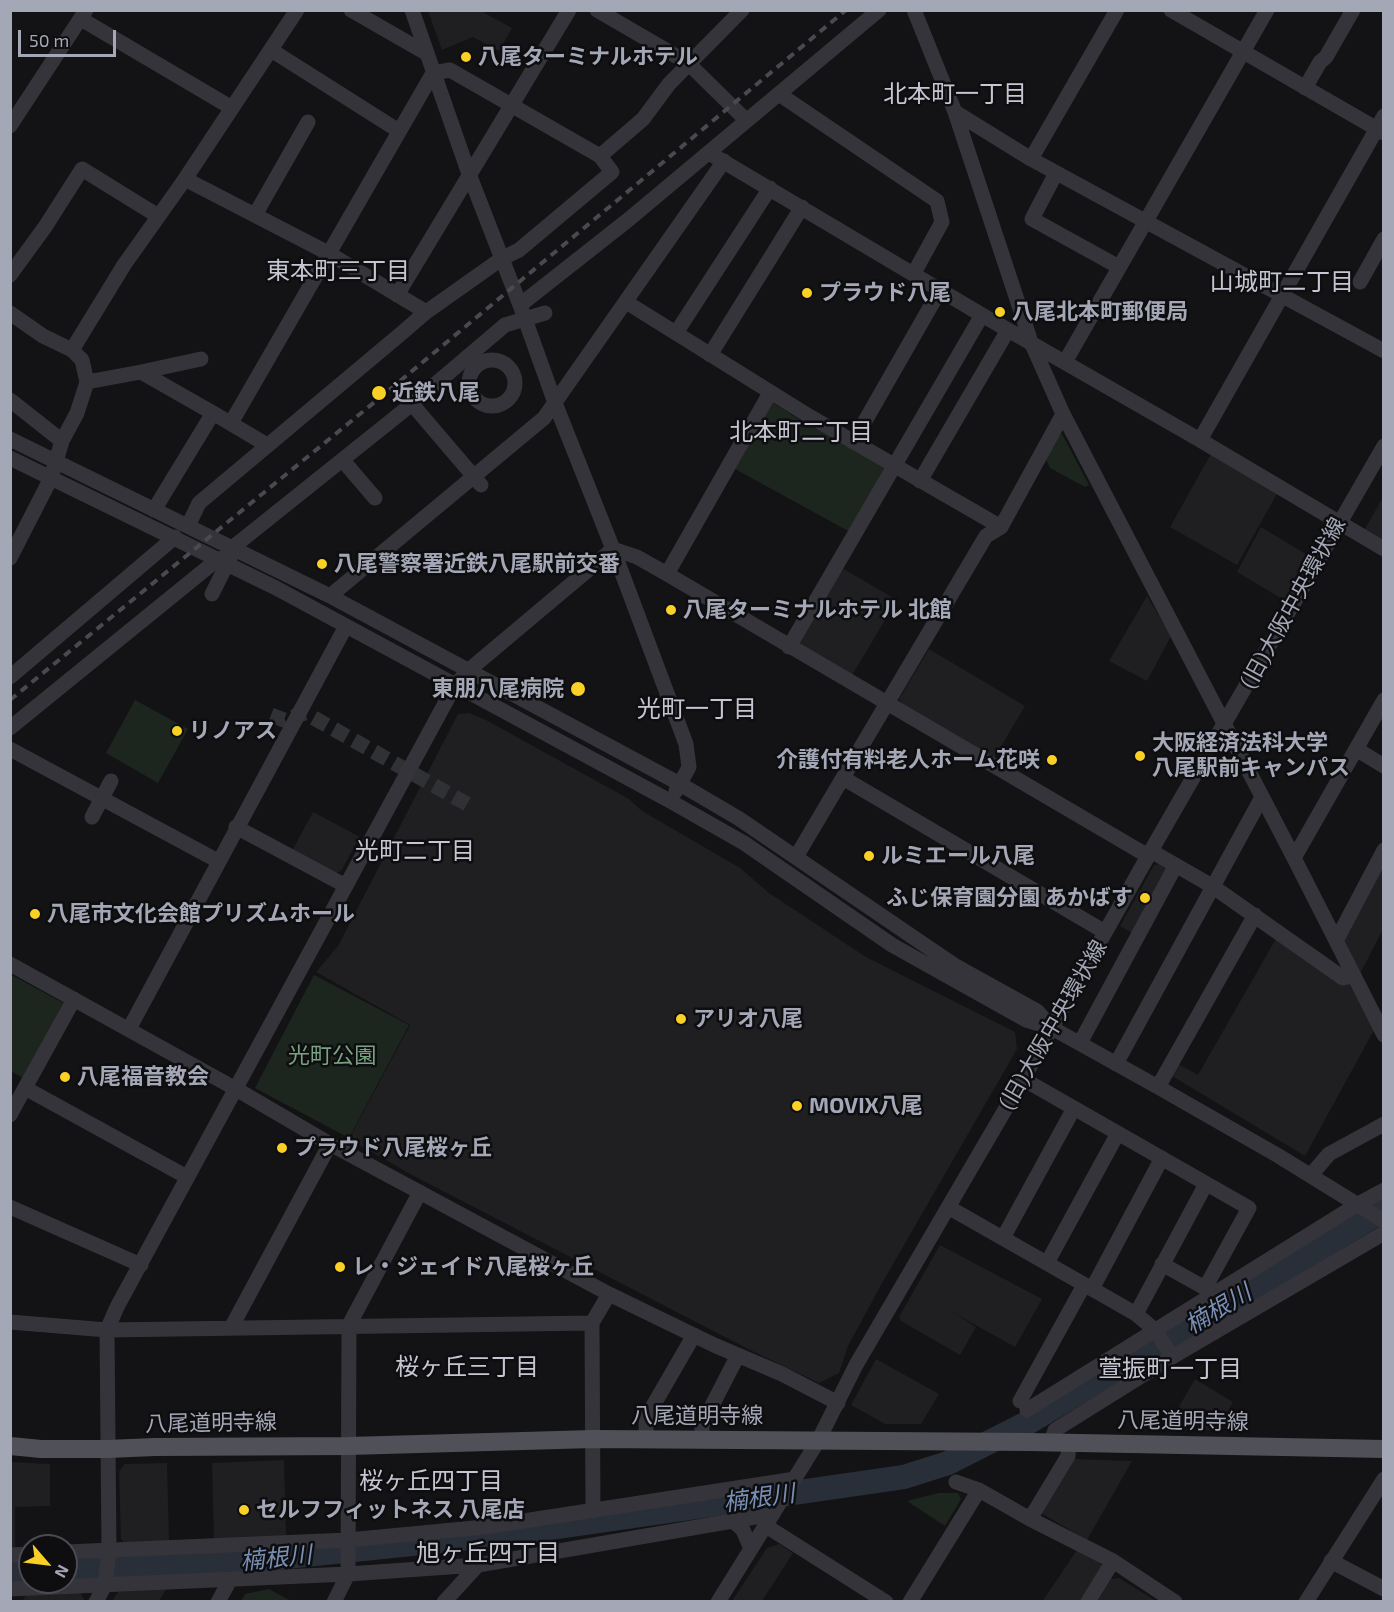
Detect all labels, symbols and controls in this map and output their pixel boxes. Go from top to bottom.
scale bar [21,18,118,56]
text: 50 m [29,29,69,51]
place label: 八尾ターミナルホテル [478,44,698,70]
marker: 八尾ターミナルホテル [459,50,473,64]
district label: 北本町一丁目 [883,80,1027,108]
district label: 東本町三丁目 [266,257,410,285]
district label: 山城町二丁目 [1210,268,1354,296]
place label: プラウド八尾 [819,280,951,306]
marker: プラウド八尾 [800,286,814,300]
place label: 八尾北本町郵便局 [1012,299,1188,325]
marker: 八尾北本町郵便局 [993,305,1007,319]
place label: 近鉄八尾 [392,380,480,406]
marker: 近鉄八尾 [370,384,388,402]
district label: 北本町二丁目 [729,418,873,446]
street label: (旧)大阪中央環状線 [1235,513,1351,693]
place label: 八尾警察署近鉄八尾駅前交番 [334,551,620,577]
marker: 八尾警察署近鉄八尾駅前交番 [315,557,329,571]
place label: 八尾ターミナルホテル 北館 [683,597,952,623]
marker: 八尾ターミナルホテル 北館 [664,603,678,617]
place label: 東朋八尾病院 [432,676,564,702]
marker: 東朋八尾病院 [569,680,587,698]
district label: 光町一丁目 [637,695,757,723]
place label: リノアス [189,718,277,744]
marker: リノアス [170,724,184,738]
place label: 大阪経済法科大学 八尾駅前キャンパス [1152,730,1350,782]
place label: 介護付有料老人ホーム花咲 [776,747,1040,773]
marker: 大阪経済法科大学 八尾駅前キャンパス [1133,749,1147,763]
marker: 介護付有料老人ホーム花咲 [1045,753,1059,767]
district label: 光町二丁目 [355,837,475,865]
place label: ルミエール八尾 [881,843,1035,869]
marker: ルミエール八尾 [862,849,876,863]
place label: ふじ保育園分園 あかばす [886,885,1133,911]
marker: ふじ保育園分園 あかばす [1138,891,1152,905]
place label: 八尾市文化会館プリズムホール [47,901,355,927]
marker: 八尾市文化会館プリズムホール [28,907,42,921]
street label: (旧)大阪中央環状線 [994,935,1112,1115]
place label: アリオ八尾 [693,1006,803,1032]
marker: アリオ八尾 [674,1012,688,1026]
park label: 光町公園 [288,1043,376,1069]
place label: 八尾福音教会 [77,1064,209,1090]
marker: 八尾福音教会 [58,1070,72,1084]
place label: MOVIX八尾 [809,1093,923,1119]
marker: MOVIX八尾 [790,1099,804,1113]
place label: プラウド八尾桜ヶ丘 [294,1135,492,1161]
marker: プラウド八尾桜ヶ丘 [275,1141,289,1155]
place label: レ・ジェイド八尾桜ヶ丘 [352,1254,594,1280]
marker: レ・ジェイド八尾桜ヶ丘 [333,1260,347,1274]
water label: 楠根川 [1180,1278,1256,1340]
district label: 桜ヶ丘三丁目 [395,1353,539,1381]
district label: 萱振町一丁目 [1098,1355,1242,1383]
street label: 八尾道明寺線 [631,1403,763,1429]
street label: 八尾道明寺線 [1117,1407,1249,1435]
street label: 八尾道明寺線 [145,1409,277,1437]
district label: 桜ヶ丘四丁目 [359,1467,503,1495]
water label: 楠根川 [721,1479,797,1517]
place label: セルフフィットネス 八尾店 [256,1497,525,1523]
marker: セルフフィットネス 八尾店 [237,1503,251,1517]
north arrow [18,1534,78,1594]
district label: 旭ヶ丘四丁目 [416,1539,560,1567]
water label: 楠根川 [239,1540,313,1576]
text: N [51,1562,74,1581]

